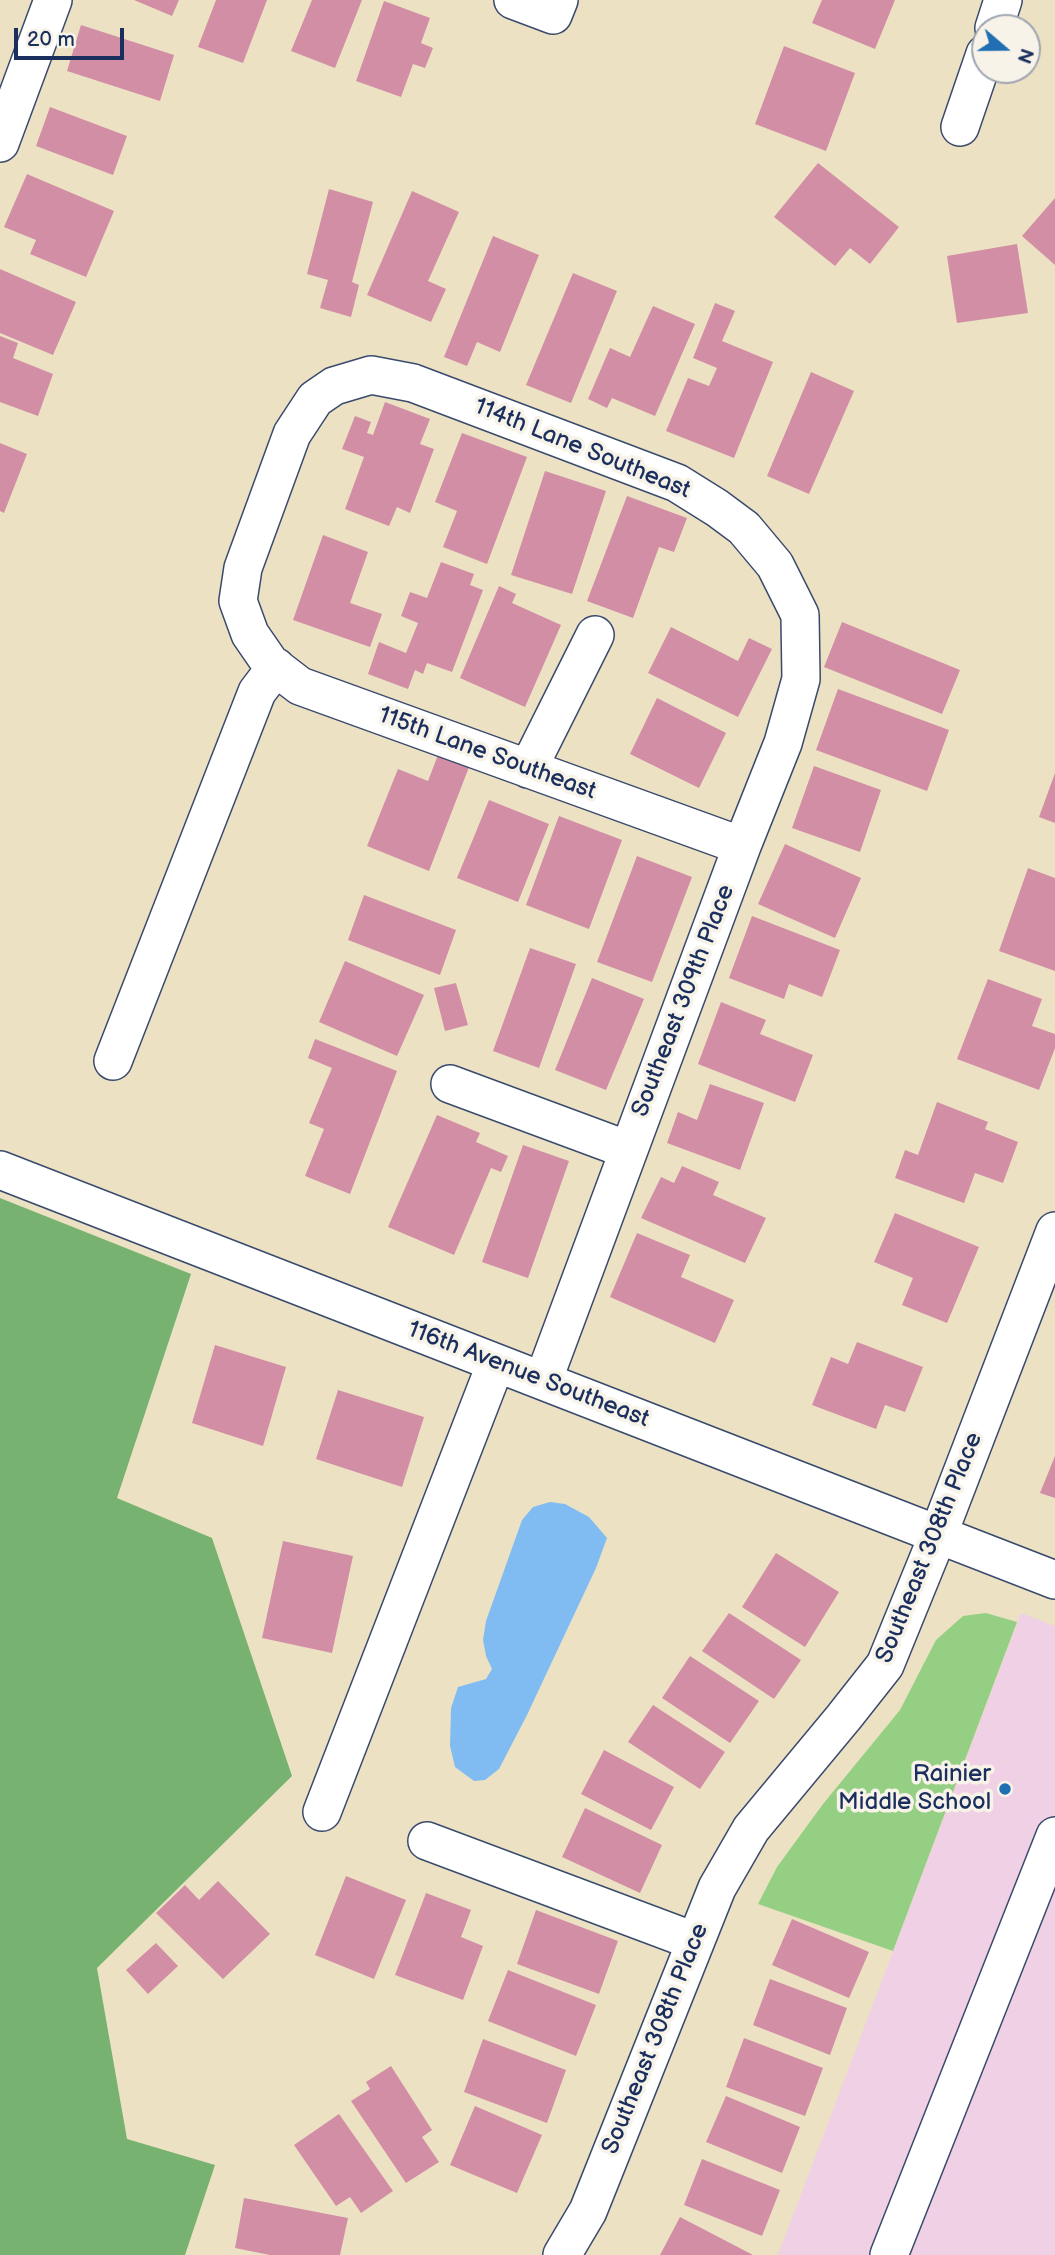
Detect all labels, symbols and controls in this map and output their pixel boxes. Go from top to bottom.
scale bar [18,14,128,58]
north arrow [971,14,1041,84]
text: 20 m [27,27,75,52]
text: N [1011,45,1038,66]
street label: 114th Lane Southeast [470,393,694,505]
street label: 115th Lane Southeast [374,701,600,807]
street label: Southeast 309th Place [626,881,742,1121]
street label: 116th Avenue Southeast [403,1316,653,1434]
street label: Southeast 308th Place [871,1428,989,1668]
place label: Rainier Middle School [838,1761,991,1817]
marker: Rainier Middle School [997,1781,1013,1797]
street label: Southeast 308th Place [597,1919,715,2159]

